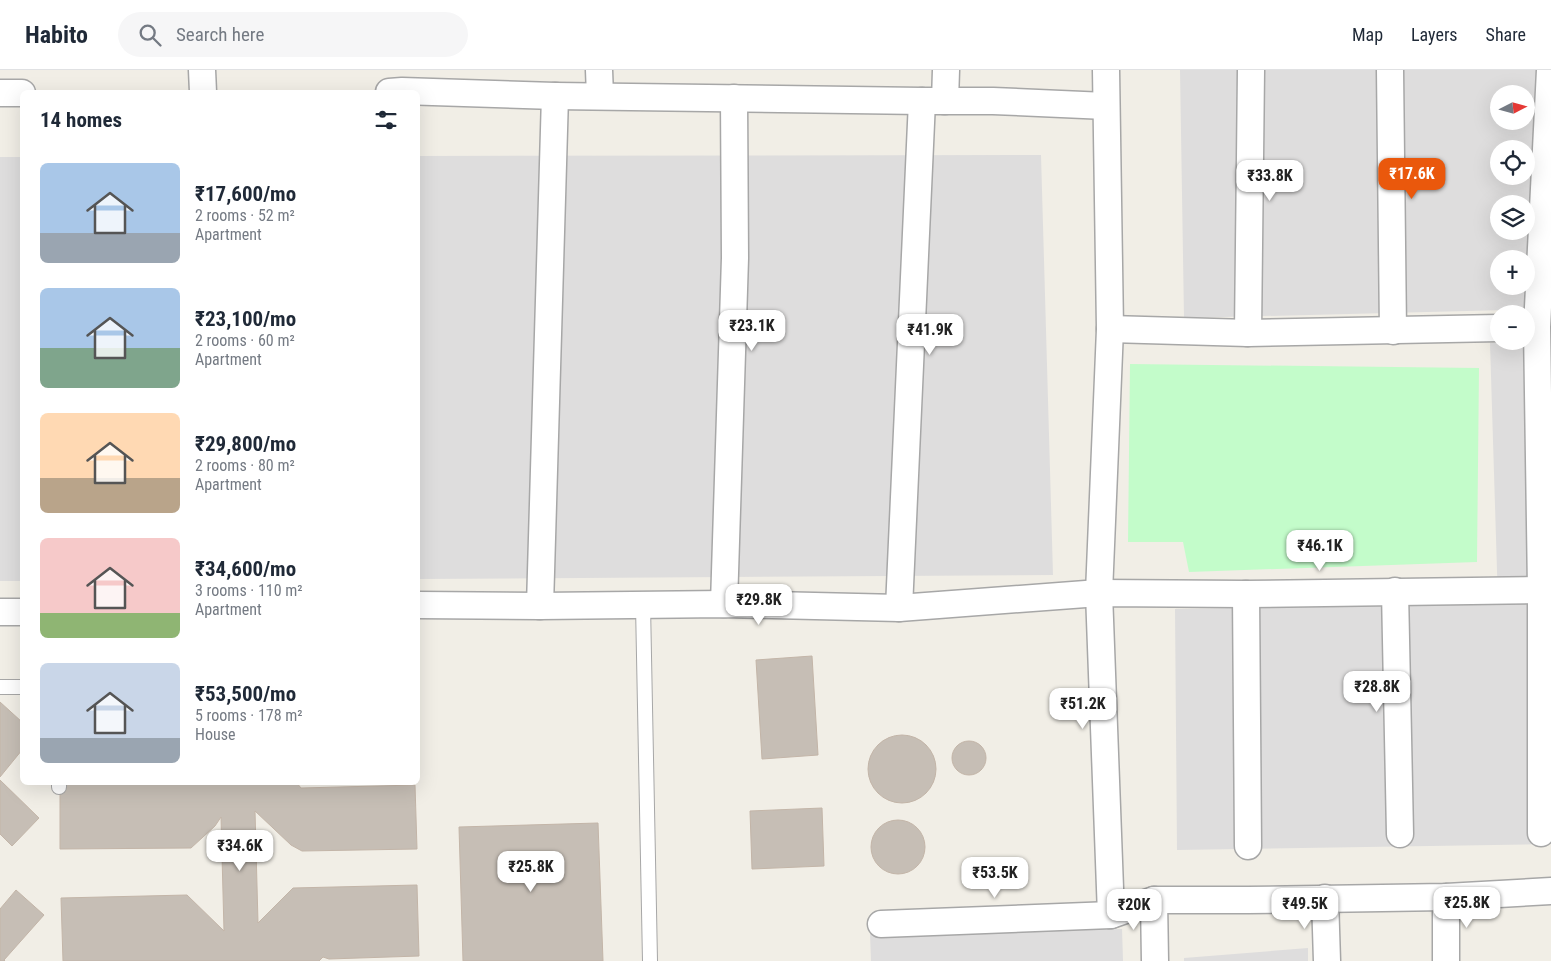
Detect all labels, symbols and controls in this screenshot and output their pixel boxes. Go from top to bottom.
search box [118,12,468,57]
text: Habito [25,21,88,49]
icon: search [136,21,164,49]
text: Search here [176,23,264,46]
text: Map [1352,24,1383,45]
text: Layers [1411,24,1458,45]
text: Share [1486,24,1526,45]
north arrow [1490,85,1535,130]
map controls [1490,85,1535,350]
icon: filters [372,106,400,134]
text: 14 homes [40,108,122,132]
button: locate [1490,140,1535,185]
pin: ₹17.6K [1371,158,1453,200]
pin: ₹33.8K [1229,160,1311,202]
text: ₹17.6K [1389,164,1435,183]
text: ₹33.8K [1247,166,1293,185]
text: ₹17,600/mo [195,182,296,206]
icon: home [80,183,140,243]
button: layers [1490,195,1535,240]
text: 2 rooms · 52 m² [195,206,295,225]
text: Apartment [195,225,262,244]
button: + [1490,250,1535,295]
button: − [1490,305,1535,350]
text: ₹23,100/mo [195,307,296,331]
icon: home [80,308,140,368]
pin: ₹23.1K [711,310,793,352]
pin: ₹41.9K [889,314,971,356]
text: ₹23.1K [729,316,775,335]
text: ₹41.9K [907,320,953,339]
text: 2 rooms · 60 m² [195,331,295,350]
text: Apartment [195,350,262,369]
text: ₹29,800/mo [195,432,296,456]
icon: home [80,433,140,493]
text: 2 rooms · 80 m² [195,456,295,475]
text: Apartment [195,475,262,494]
pin: ₹46.1K [1279,530,1361,572]
text: ₹46.1K [1297,536,1343,555]
text: ₹34,600/mo [195,557,296,581]
icon: home [80,558,140,618]
text: 3 rooms · 110 m² [195,581,303,600]
pin: ₹29.8K [718,584,800,626]
text: ₹29.8K [736,590,782,609]
text: Apartment [195,600,262,619]
pin: ₹28.8K [1336,670,1418,713]
text: ₹28.8K [1354,677,1400,696]
text: ₹53,500/mo [195,682,296,706]
icon: home [80,683,140,743]
pin: ₹51.2K [1042,688,1124,730]
text: ₹51.2K [1060,694,1106,713]
text: 5 rooms · 178 m² [195,706,303,725]
text: House [195,725,235,744]
pin: ₹34.6K [199,830,281,872]
text: ₹34.6K [217,836,263,855]
pin: ₹25.8K [490,850,572,893]
pin: ₹53.5K [954,856,1036,899]
text: ₹25.8K [508,857,554,876]
text: ₹53.5K [972,863,1018,882]
pin: ₹25.8K [1426,886,1508,929]
pin: ₹20K [1104,888,1164,931]
pin: ₹49.5K [1264,888,1346,930]
text: ₹25.8K [1444,893,1490,912]
text: ₹49.5K [1282,894,1328,913]
text: ₹20K [1118,895,1150,914]

